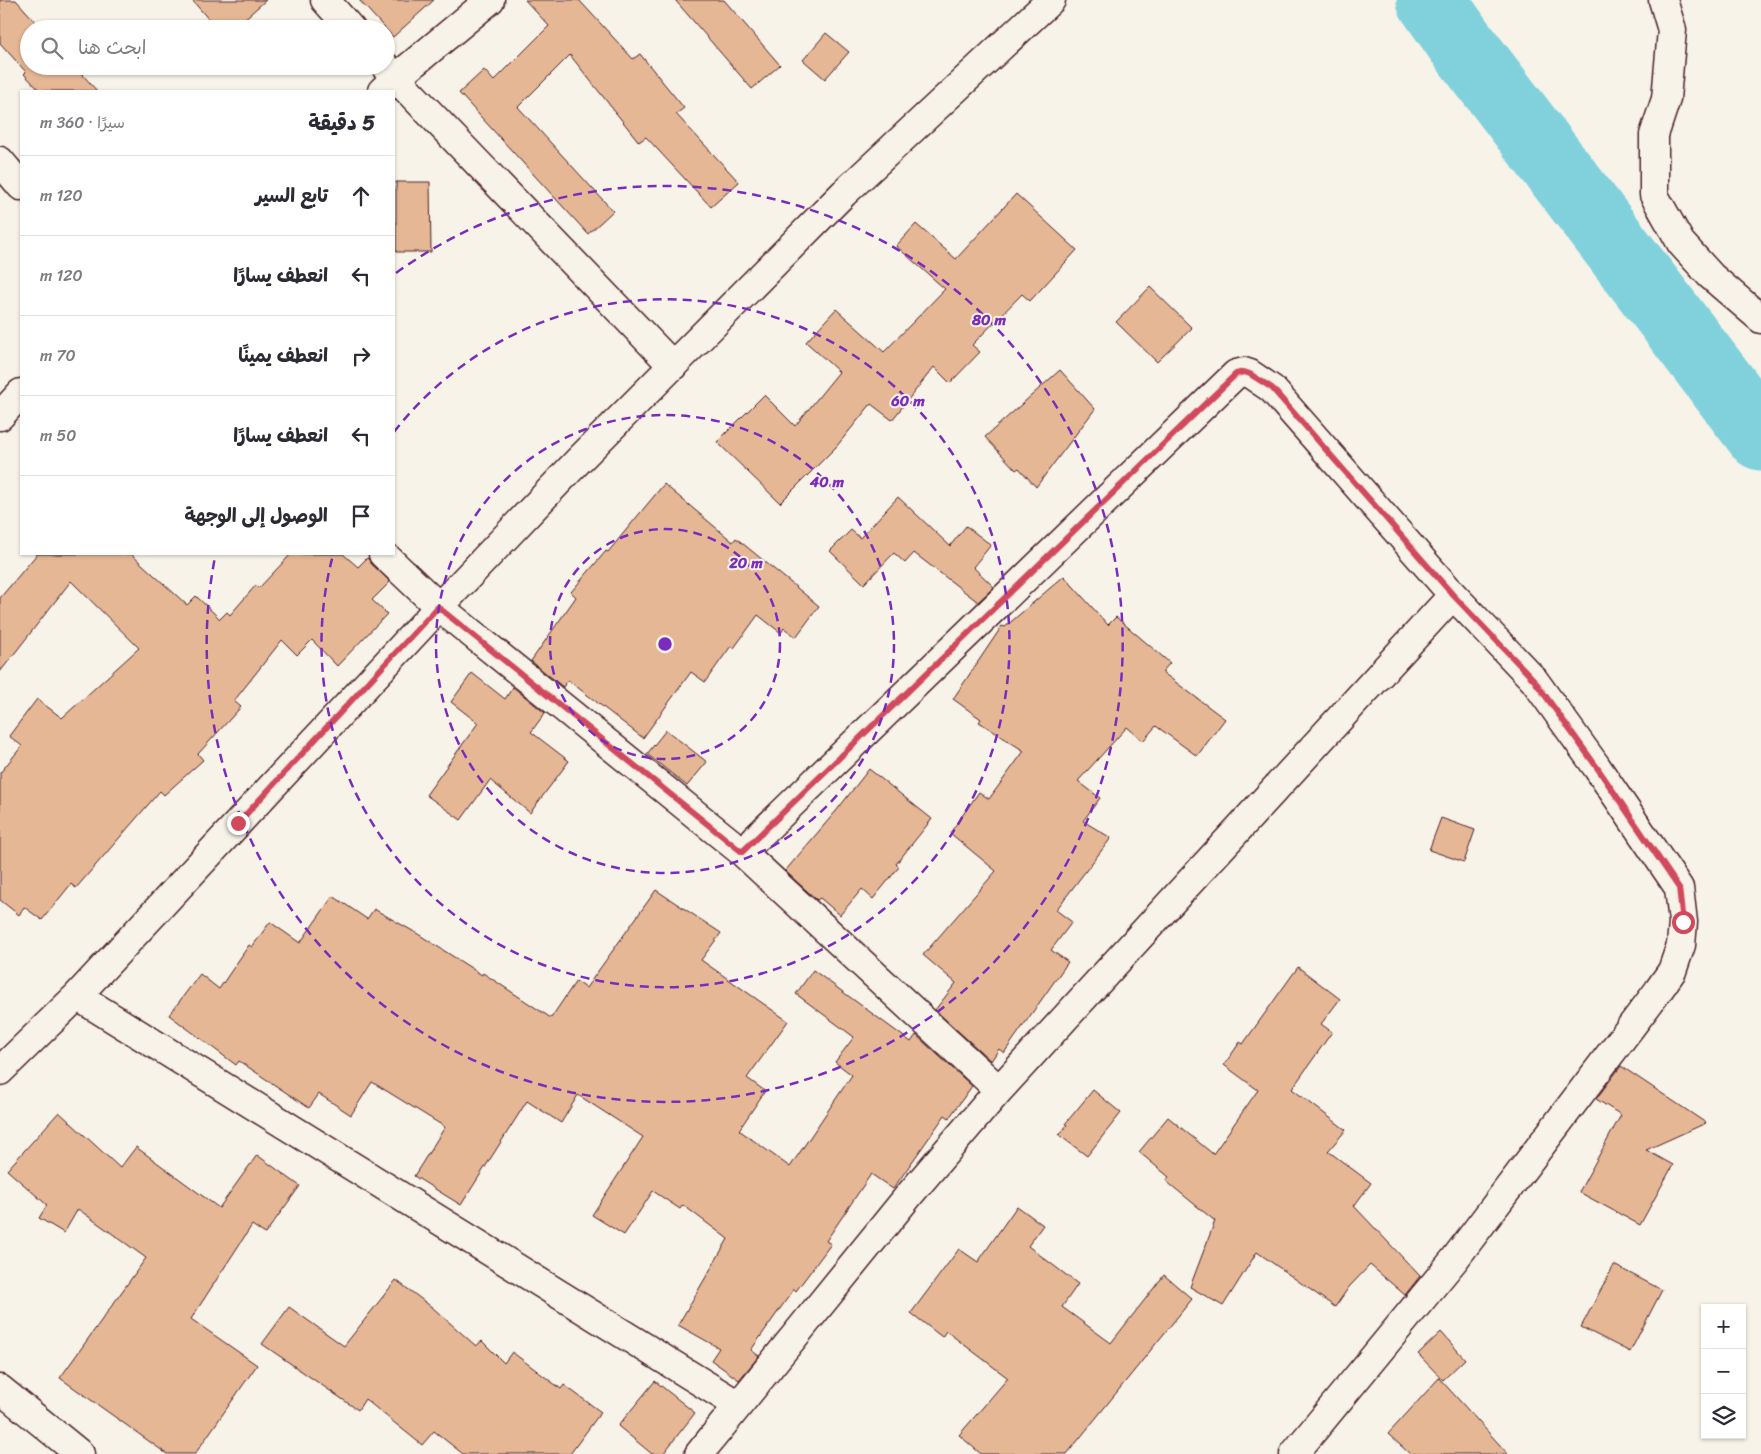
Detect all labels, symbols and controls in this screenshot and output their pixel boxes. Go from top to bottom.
search box [20,20,395,75]
text: ابحث هنا [78,31,146,64]
icon: search [38,34,66,62]
text: 5 دقيقة [308,104,375,142]
text: سيرًا · 360 m [40,108,125,137]
text: تابع السير [255,179,328,212]
text: 120 m [40,181,83,210]
icon: ahead [347,182,375,210]
text: انعطف يسارًا [233,259,328,292]
text: 120 m [40,261,83,290]
icon: left [347,262,375,290]
text: 80 m [971,307,1006,333]
text: انعطف يمينًا [238,339,328,372]
text: 70 m [40,341,76,370]
icon: right [347,342,375,370]
text: 60 m [890,388,925,414]
text: انعطف يسارًا [233,419,328,452]
text: 50 m [40,421,76,450]
icon: left [347,422,375,450]
text: 40 m [809,469,845,495]
text: الوصول إلى الوجهة [185,499,328,532]
icon: arrive [347,502,375,530]
text: 20 m [728,550,763,576]
centre of rings [656,635,674,653]
route end [227,812,250,835]
route start [1672,911,1695,934]
map controls [1701,1304,1746,1439]
button: + [1701,1304,1746,1349]
button: − [1701,1349,1746,1394]
button: layers [1701,1394,1746,1439]

